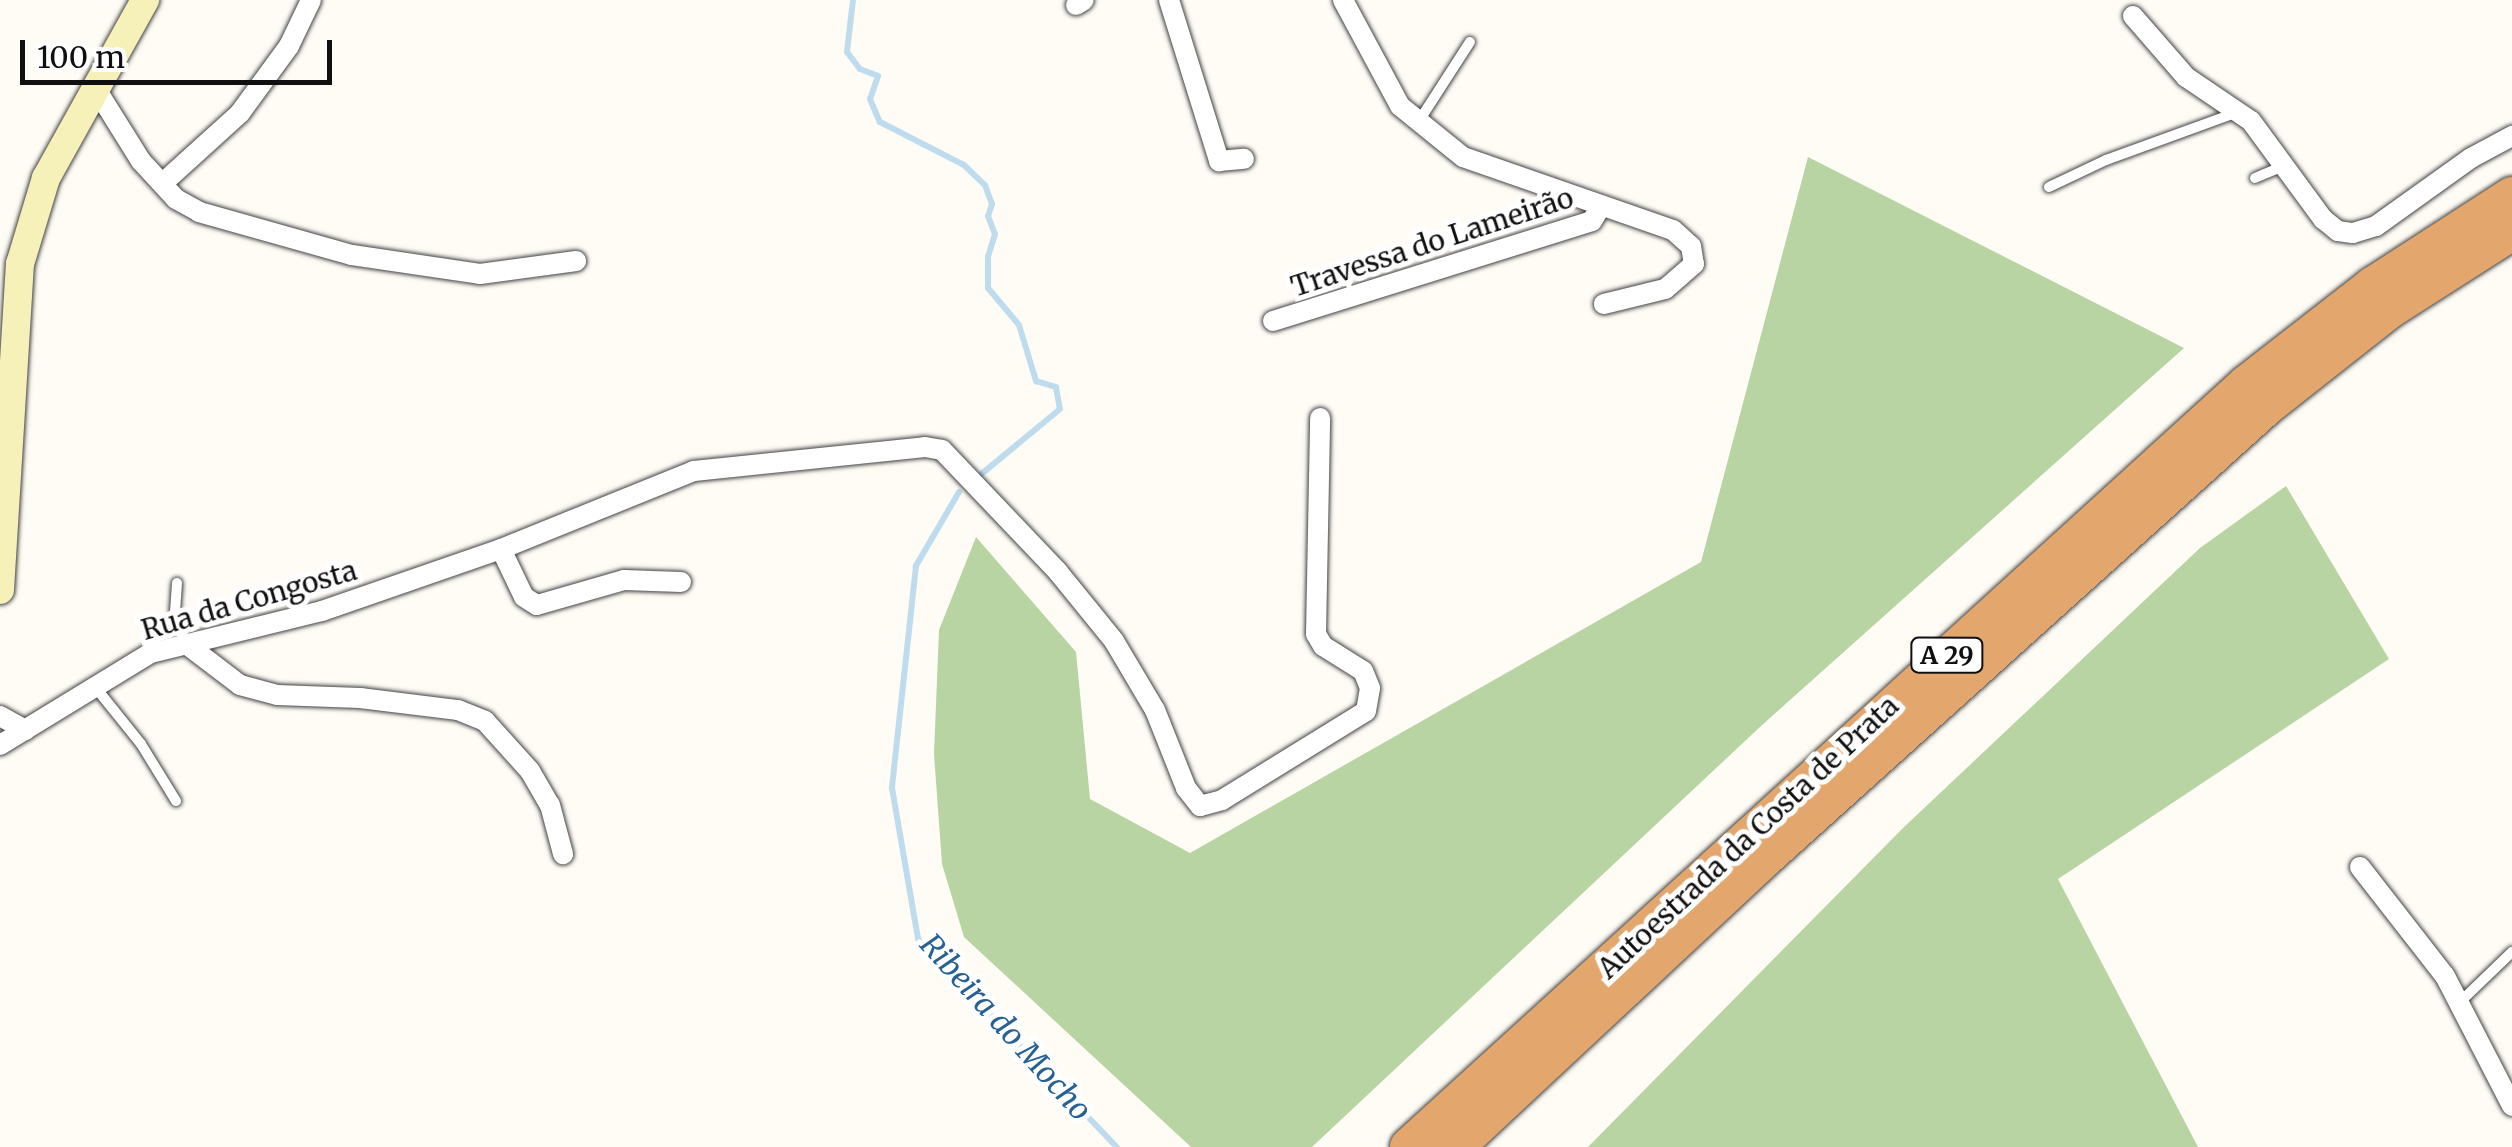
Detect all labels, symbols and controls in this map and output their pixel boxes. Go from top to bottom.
scale bar [25,20,338,82]
text: 100 m [37,38,125,76]
street label: Travessa do Lameirão [1287,180,1577,304]
street label: Rua da Congosta [137,553,361,647]
road number: A 29 [1910,635,1984,675]
street label: Autoestrada da Costa de Prata [1591,689,1905,985]
water label: Ribeira do Mocho [913,926,1099,1128]

